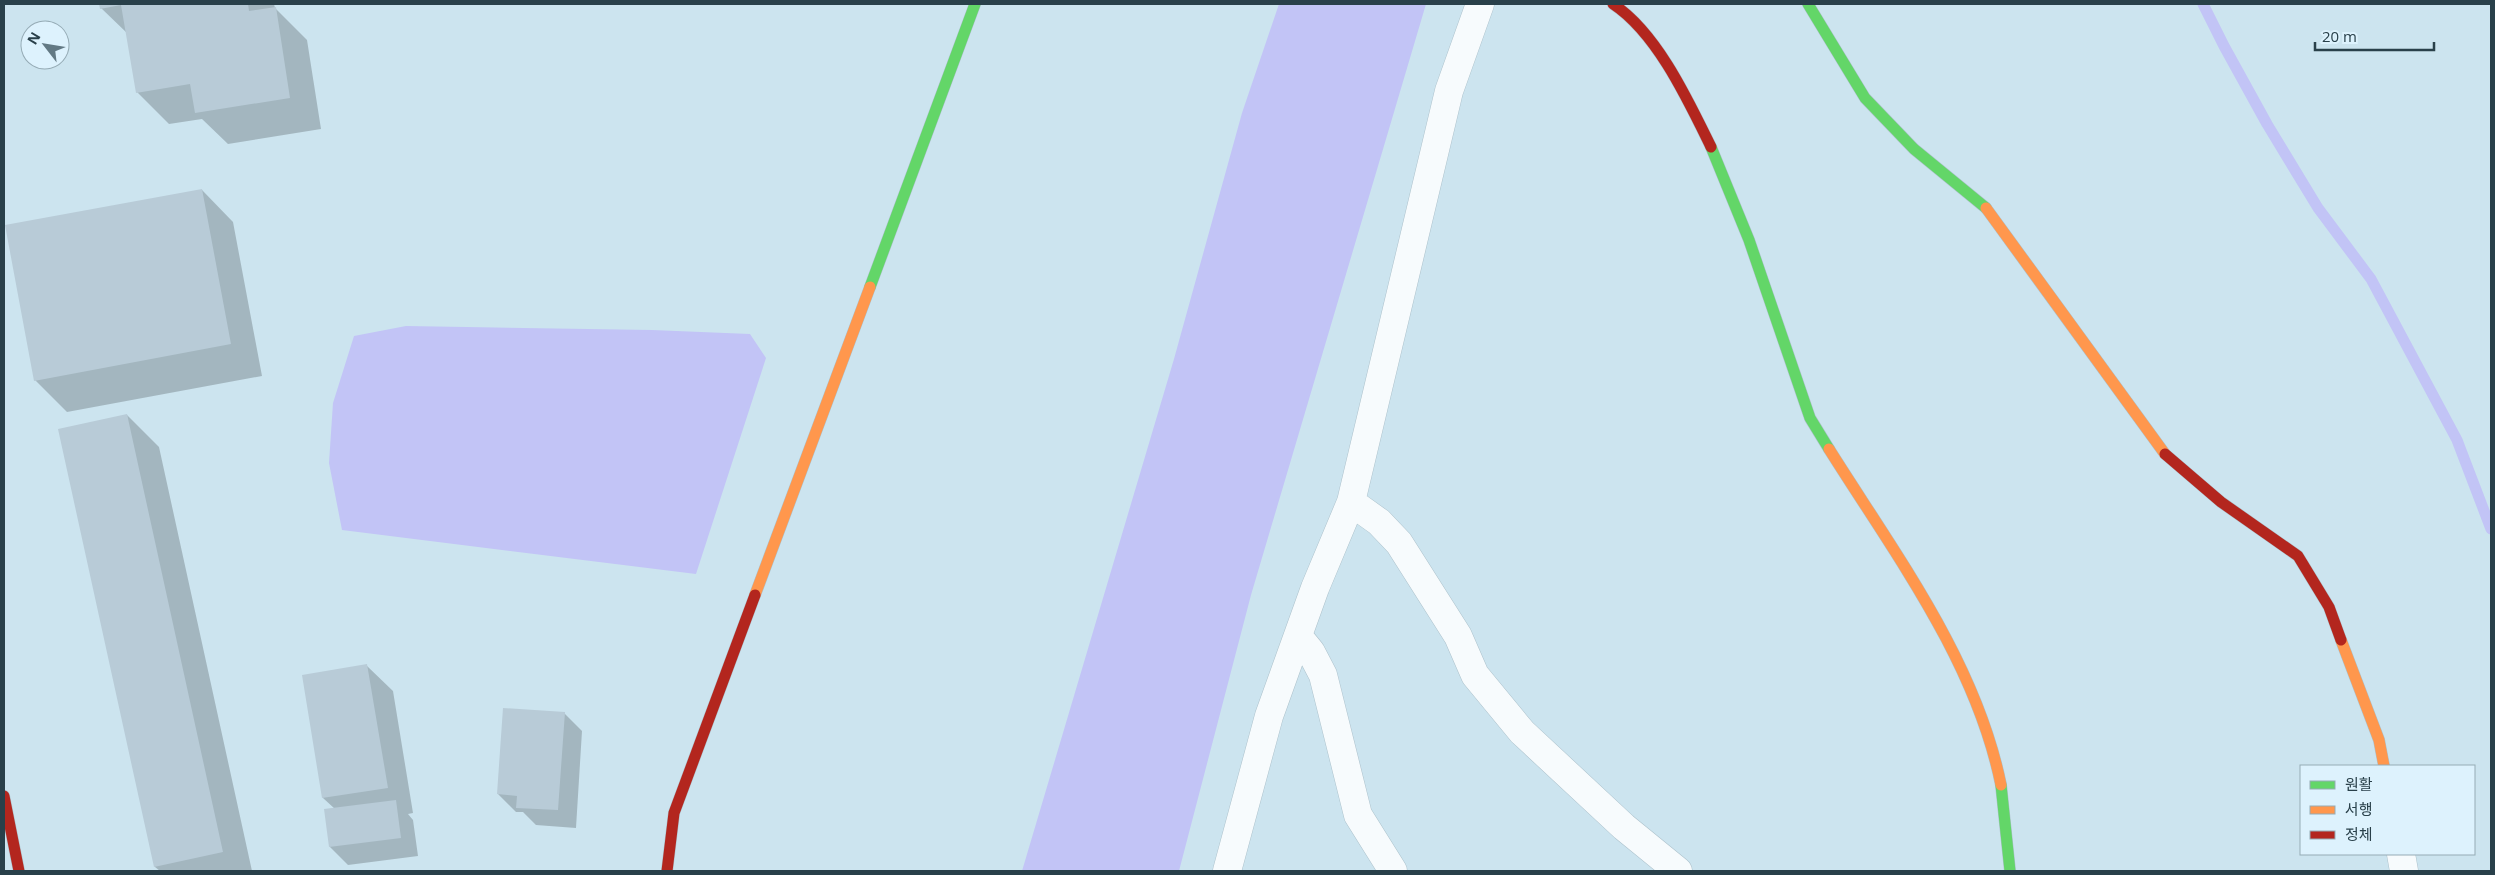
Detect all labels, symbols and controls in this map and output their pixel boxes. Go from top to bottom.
north arrow [20,20,70,70]
scale bar [2315,20,2434,52]
text: 20 m [2322,26,2357,46]
text: N [22,28,45,48]
legend [2300,765,2475,855]
text: 원활 [2345,774,2373,794]
text: 서행 [2345,799,2373,819]
text: 정체 [2345,824,2373,844]

